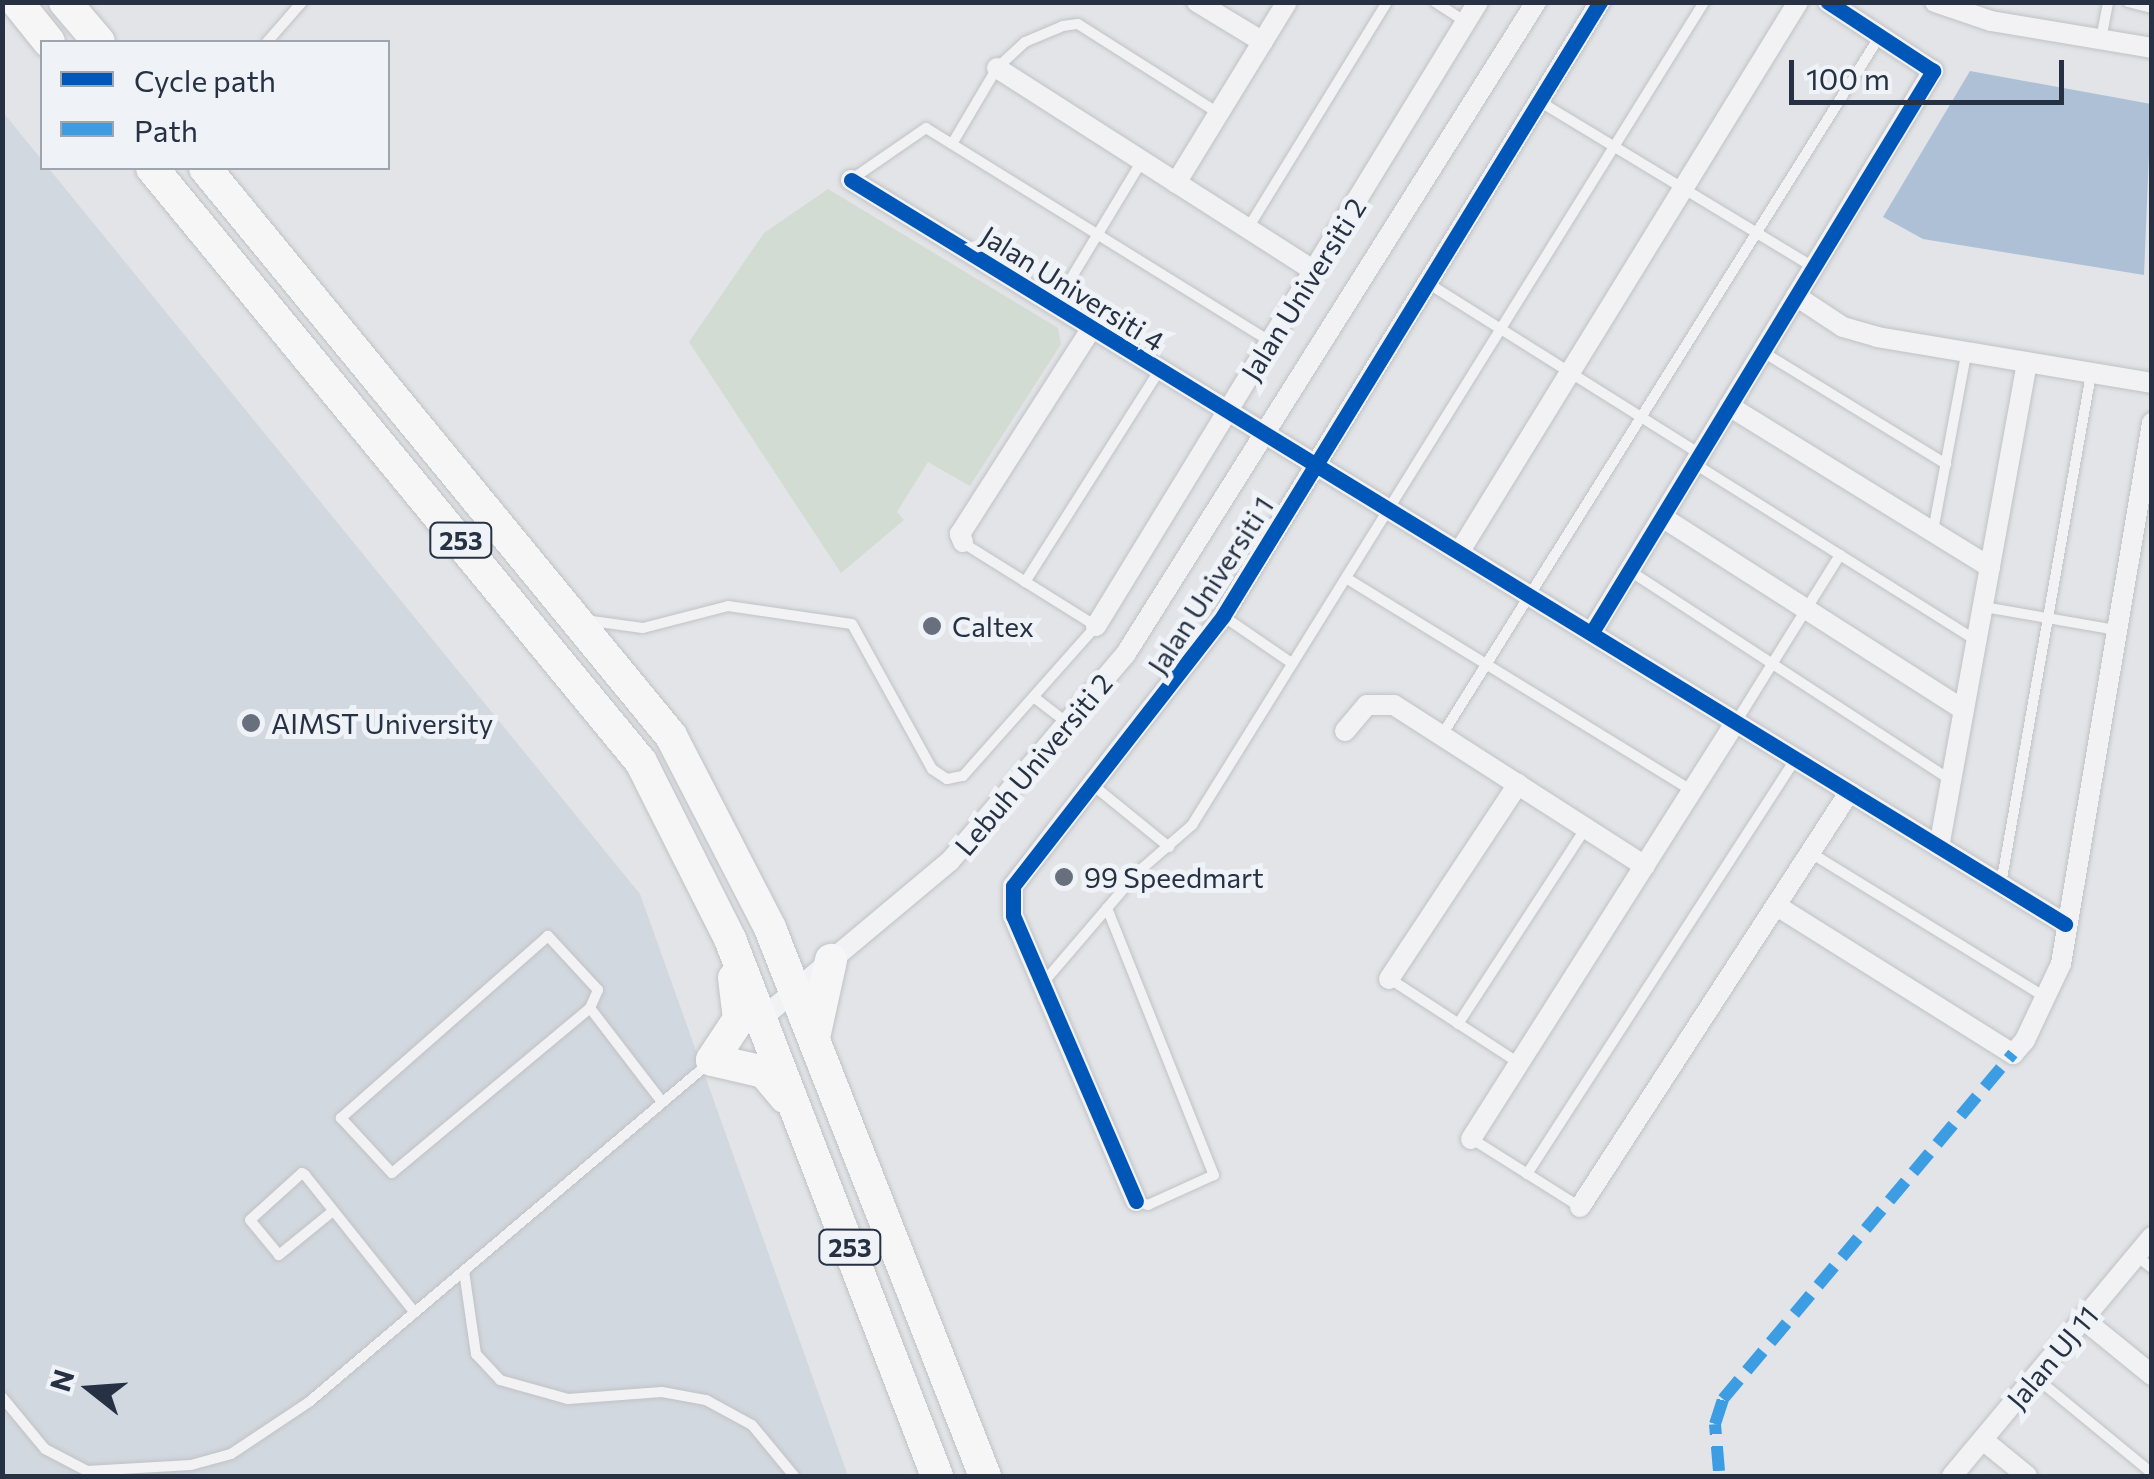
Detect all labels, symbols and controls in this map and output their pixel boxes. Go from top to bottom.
legend [40,40,390,170]
scale bar [1794,40,2069,102]
text: 100 m [1806,59,1890,96]
text: Cycle path [134,61,276,98]
text: Path [134,111,198,148]
street label: Jalan Universiti 2 [1234,192,1372,386]
street label: Jalan Universiti 4 [975,218,1171,358]
street label: Jalan Universiti 1 [1140,490,1280,680]
road number: 253 [428,520,494,560]
place label: Caltex [952,609,1034,643]
marker: Caltex [921,615,943,637]
street label: Lebuh Universiti 2 [947,666,1119,862]
place label: AIMST University [271,706,493,740]
marker: AIMST University [240,712,262,734]
place label: 99 Speedmart [1084,860,1264,894]
marker: 99 Speedmart [1053,866,1075,888]
road number: 253 [818,1227,882,1267]
street label: Jalan UJ 11 [1999,1299,2105,1415]
north arrow [40,1339,140,1439]
text: N [42,1365,81,1395]

